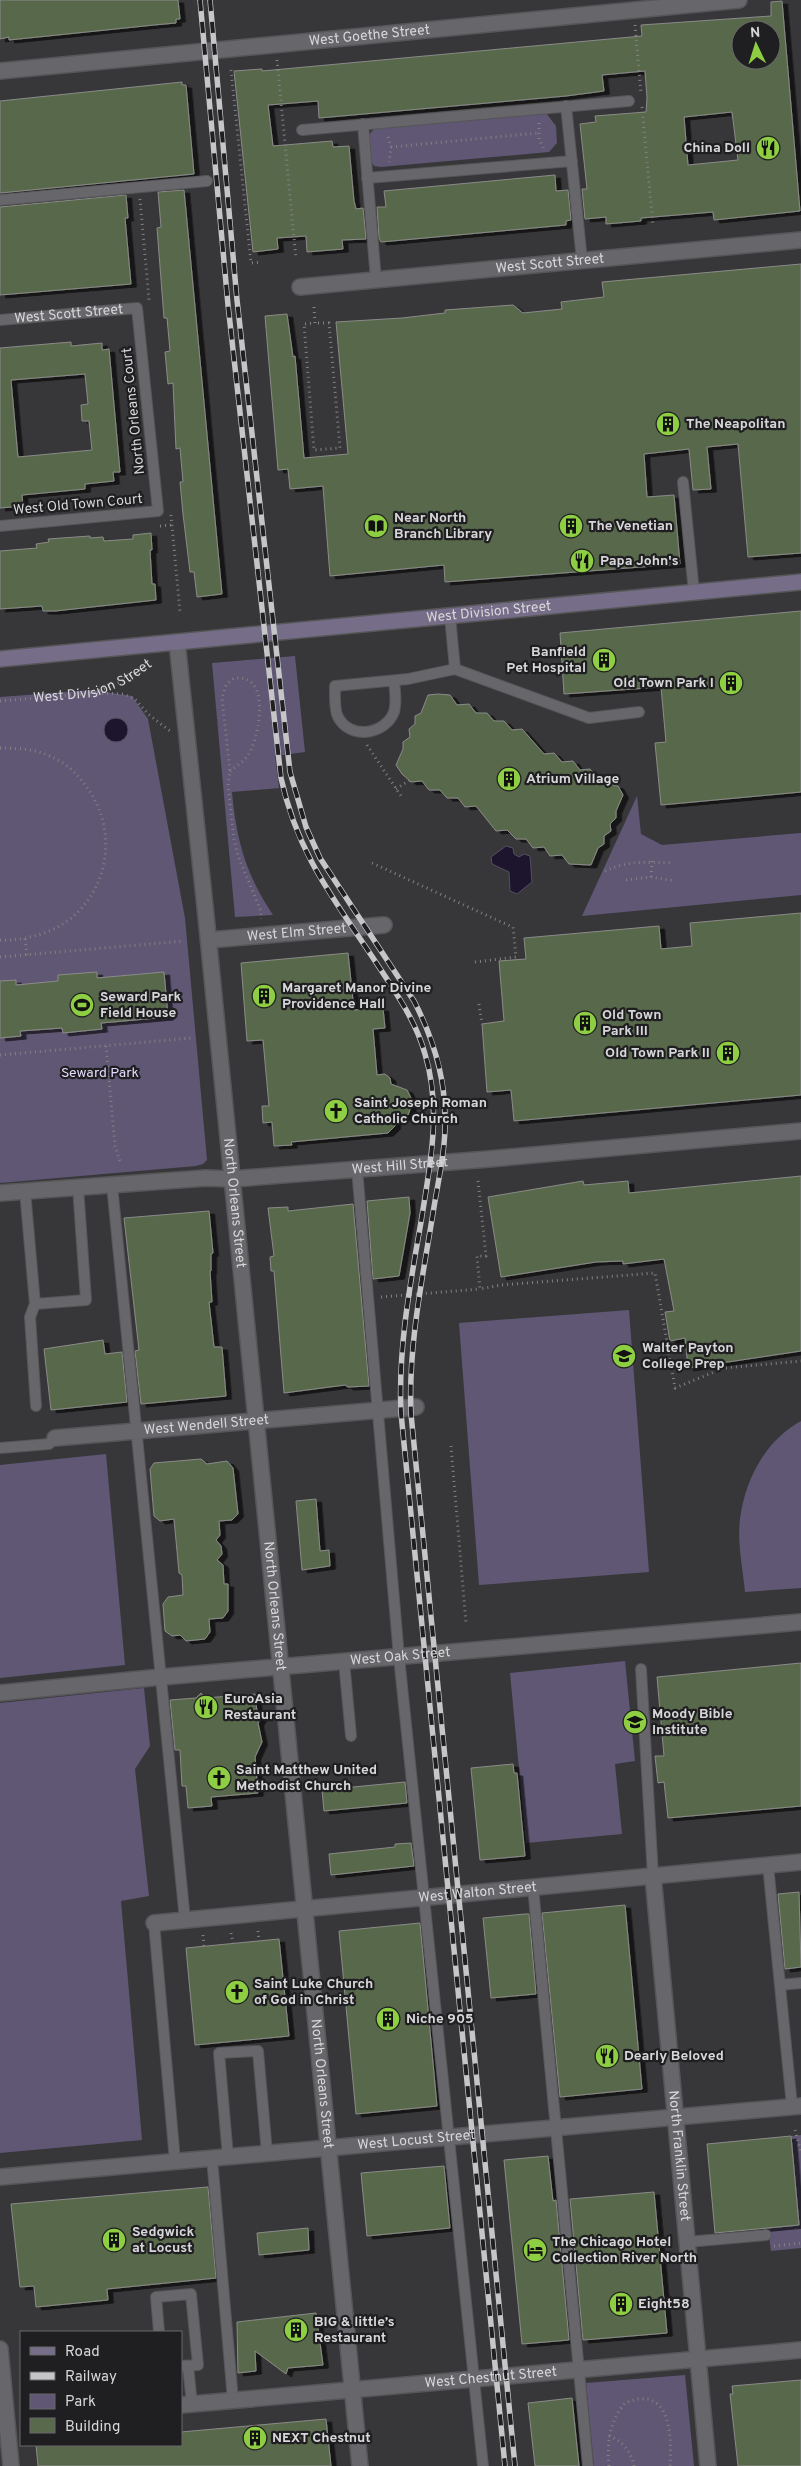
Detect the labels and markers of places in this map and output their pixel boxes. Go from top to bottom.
restaurant icon: China Doll [755,135,781,161]
place label: China Doll [683,140,750,157]
building icon: The Neapolitan [655,411,681,437]
place label: The Neapolitan [686,416,785,433]
place label: Near North Branch Library [394,510,492,543]
library icon: Near North Branch Library [363,513,389,539]
building icon: The Venetian [558,513,584,539]
place label: The Venetian [588,518,673,535]
restaurant icon: Papa John's [569,548,595,574]
place label: Papa John's [600,553,679,570]
place label: Banfield Pet Hospital [506,644,586,677]
building icon: Banfield Pet Hospital [591,647,617,673]
building icon: Old Town Park I [718,670,744,696]
place label: Old Town Park I [613,675,714,692]
building icon: Atrium Village [496,766,522,792]
place label: Atrium Village [526,771,619,788]
place label: Margaret Manor Divine Providence Hall [282,980,432,1013]
building icon: Margaret Manor Divine Providence Hall [251,983,277,1009]
place label: Seward Park Field House [100,989,182,1022]
sports icon: Seward Park Field House [69,992,95,1018]
place label: Old Town Park III [602,1007,662,1040]
building icon: Old Town Park III [572,1010,598,1036]
building icon: Old Town Park II [715,1040,741,1066]
place label: Old Town Park II [605,1045,710,1062]
place label: Saint Joseph Roman Catholic Church [354,1095,487,1128]
church icon: Saint Joseph Roman Catholic Church [323,1098,349,1124]
place label: Walter Payton College Prep [642,1340,734,1373]
school or university icon: Walter Payton College Prep [611,1343,637,1369]
place label: EuroAsia Restaurant [224,1691,296,1724]
restaurant icon: EuroAsia Restaurant [193,1694,219,1720]
place label: Moody Bible Institute [652,1706,733,1739]
school or university icon: Moody Bible Institute [622,1709,648,1735]
place label: Saint Matthew United Methodist Church [236,1762,377,1795]
church icon: Saint Matthew United Methodist Church [206,1765,232,1791]
place label: Saint Luke Church of God in Christ [254,1976,373,2009]
church icon: Saint Luke Church of God in Christ [224,1979,250,2005]
building icon: Niche 905 [375,2006,401,2032]
place label: Niche 905 [406,2011,474,2028]
restaurant icon: Dearly Beloved [594,2043,620,2069]
place label: Dearly Beloved [624,2048,724,2065]
place label: Sedgwick at Locust [132,2224,195,2257]
building icon: Sedgwick at Locust [101,2227,127,2253]
place label: The Chicago Hotel Collection River North [552,2234,697,2267]
hotel icon: The Chicago Hotel Collection River North [522,2237,548,2263]
building icon: Eight58 [608,2291,634,2317]
place label: Eight58 [638,2296,690,2313]
place label: BIG & little’s Restaurant [314,2314,395,2347]
building icon: BIG & little’s Restaurant [283,2317,309,2343]
building icon: NEXT Chestnut [242,2425,268,2451]
place label: NEXT Chestnut [272,2430,371,2447]

